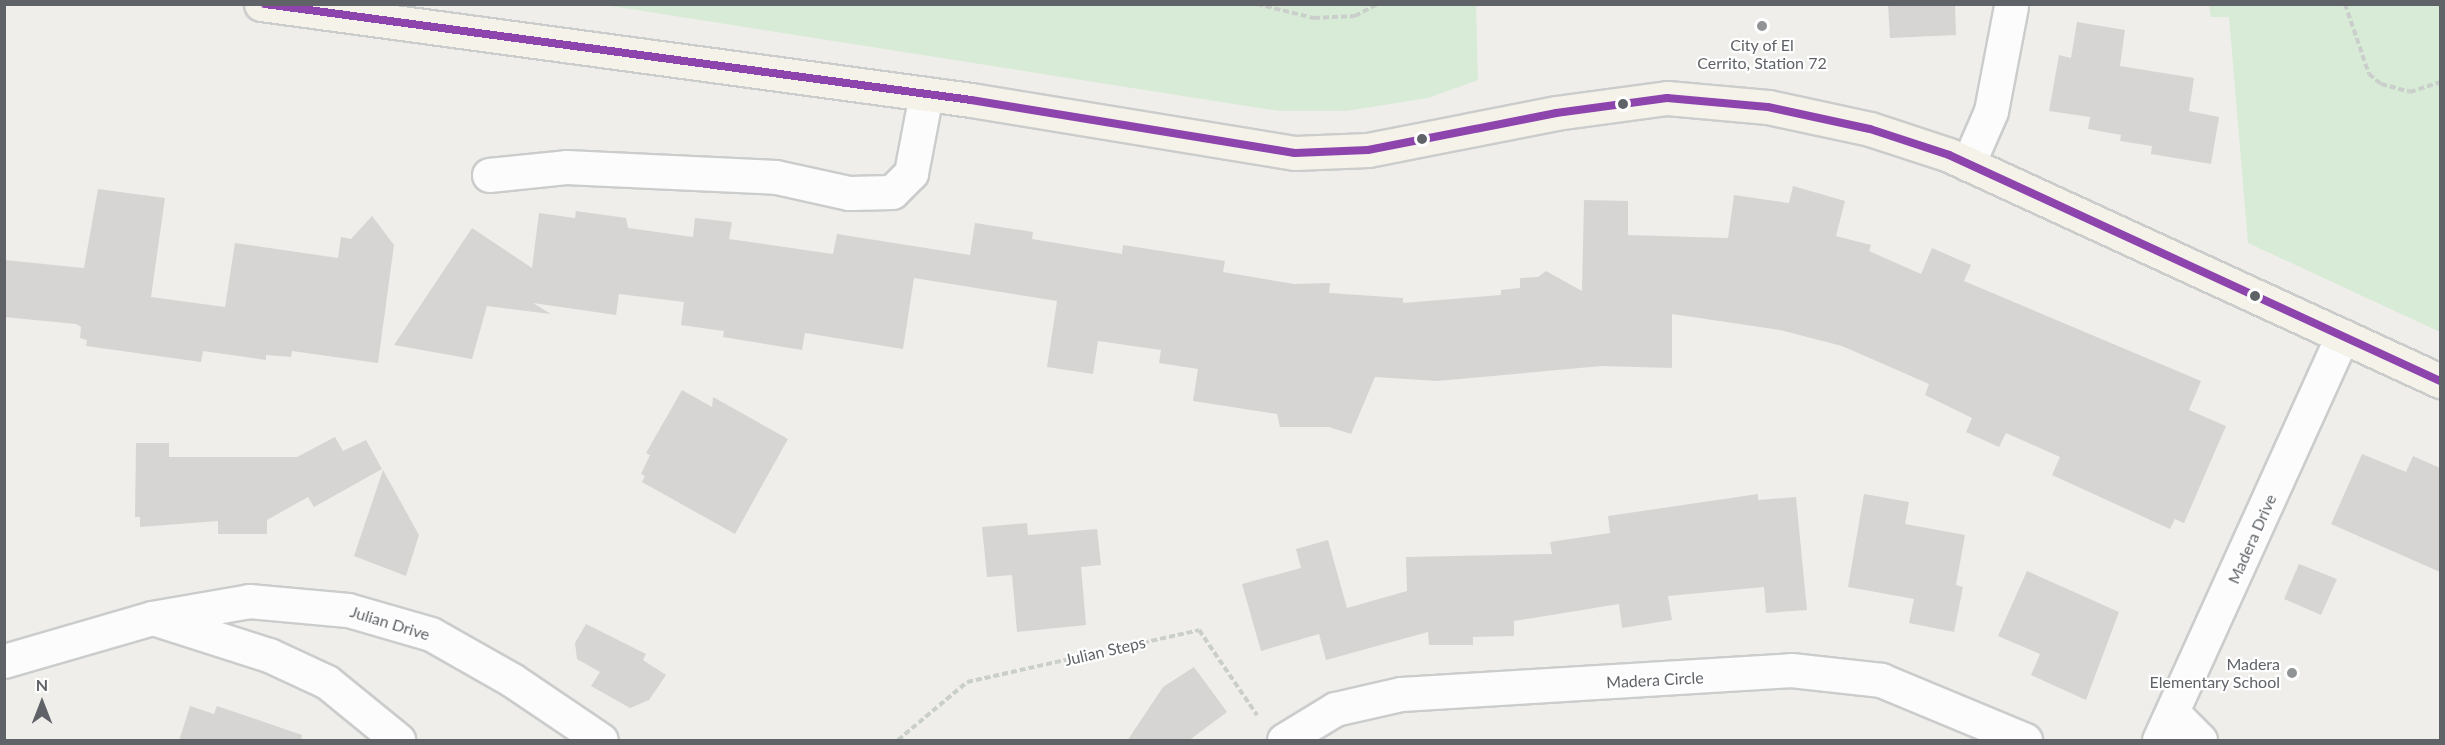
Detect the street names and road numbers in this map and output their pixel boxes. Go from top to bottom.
street label: Madera Drive [2224,491,2280,587]
street label: Julian Drive [348,602,432,644]
street label: Julian Steps [1063,632,1147,670]
street label: Madera Circle [1606,668,1704,692]

